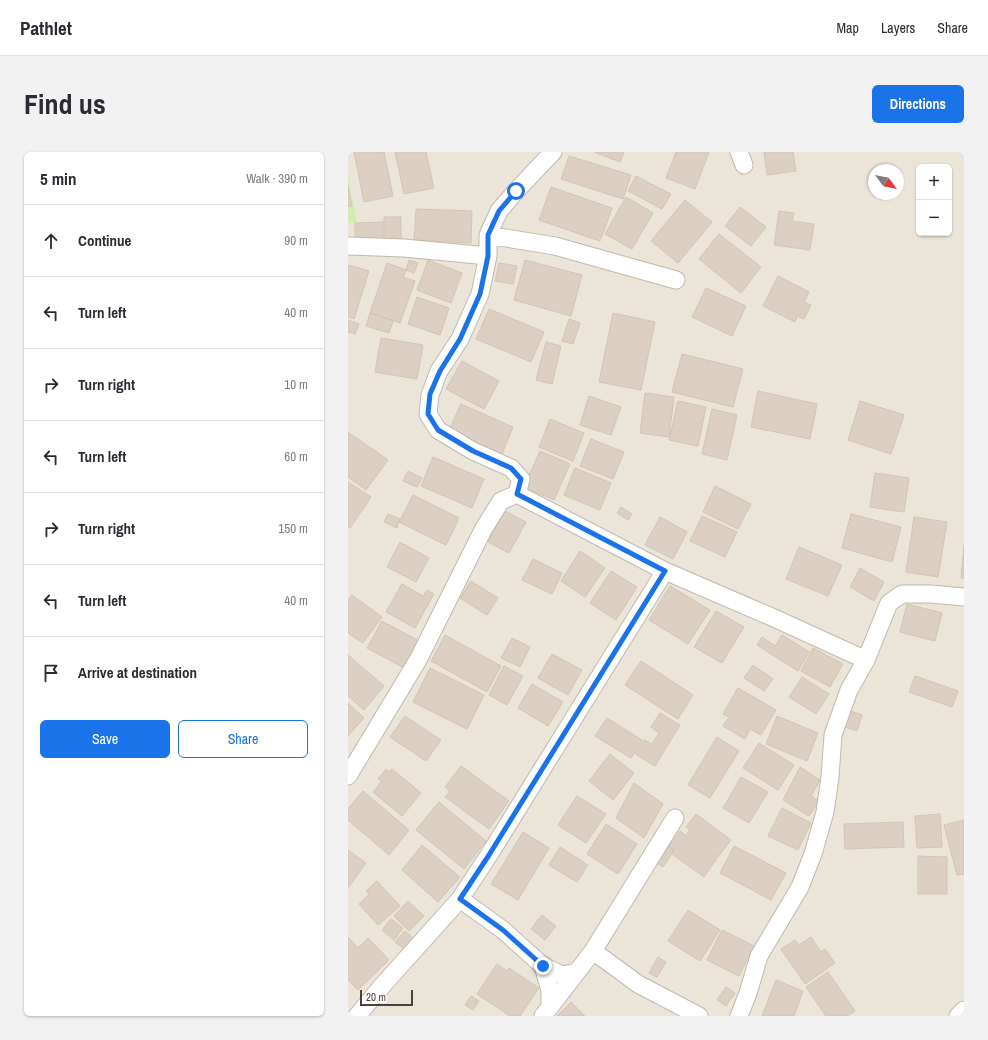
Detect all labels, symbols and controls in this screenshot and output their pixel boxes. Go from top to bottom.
text: Pathlet [20,15,72,41]
text: Map [837,19,859,37]
text: Layers [881,19,915,37]
text: Share [937,19,968,37]
text: Find us [24,85,106,123]
button: Directions [872,85,964,123]
north arrow [868,164,904,200]
map controls [916,164,952,236]
button: + [916,164,952,200]
text: 5 min [40,167,76,190]
text: Walk · 390 m [246,170,308,187]
route start [507,182,525,200]
button: − [916,200,952,236]
icon: ahead [40,230,62,252]
text: Continue [78,230,131,251]
text: 90 m [284,232,308,249]
icon: left [40,302,62,324]
text: Turn left [78,302,126,323]
text: 40 m [284,304,308,321]
icon: right [40,374,62,396]
text: Turn right [78,374,135,395]
text: 10 m [284,376,308,393]
icon: left [40,446,62,468]
text: Turn left [78,446,126,467]
text: 60 m [284,448,308,465]
icon: right [40,518,62,540]
text: Turn right [78,518,135,539]
text: 150 m [278,520,308,537]
icon: left [40,590,62,612]
text: Turn left [78,590,126,611]
text: 40 m [284,592,308,609]
icon: arrive [40,662,62,684]
text: Arrive at destination [78,662,197,683]
button: Save [40,720,170,758]
button: Share [178,720,308,758]
route end [534,957,552,975]
scale bar [360,988,413,1007]
text: 20 m [366,990,386,1004]

